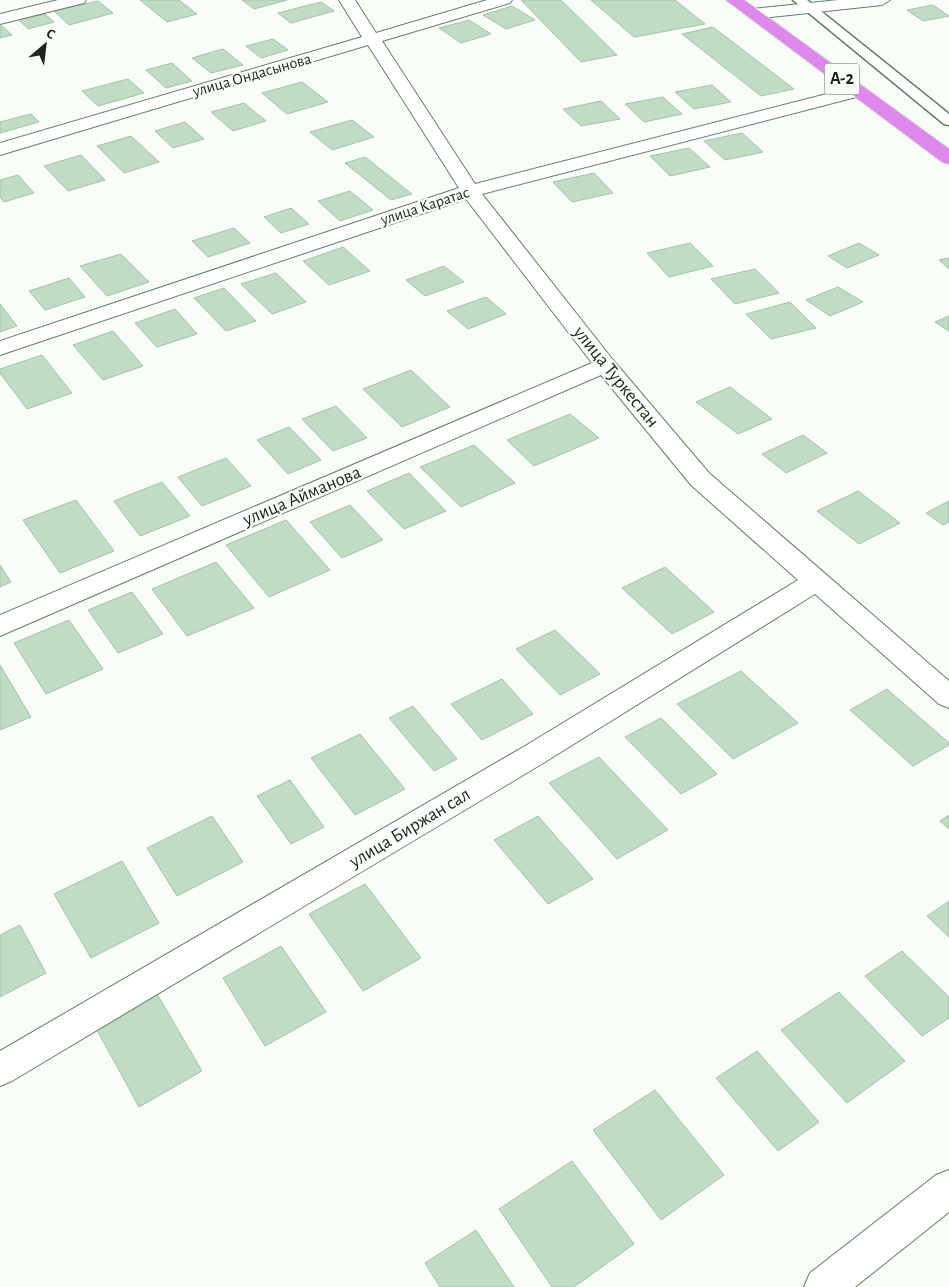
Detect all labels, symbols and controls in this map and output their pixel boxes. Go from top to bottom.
north arrow [20,20,70,70]
text: С [44,26,58,43]
street label: улица Ондасынова [190,50,313,101]
road number: A-2 [824,64,860,95]
street label: улица Каратас [378,184,472,229]
street label: улица Туркестан [569,322,662,431]
street label: улица Айманова [239,463,364,530]
street label: улица Биржан сал [345,785,474,872]

